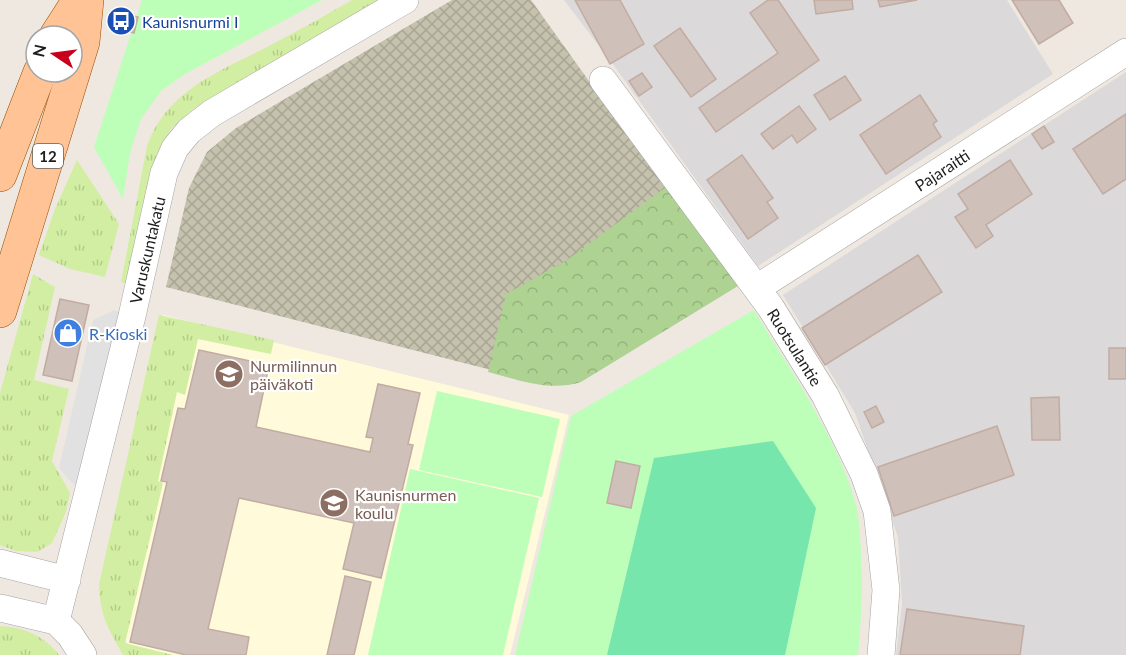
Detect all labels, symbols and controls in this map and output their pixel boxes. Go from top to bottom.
bus stop icon: Kaunisnurmi I [105,5,137,37]
place label: Kaunisnurmi I [142,12,238,31]
north arrow [24,24,84,84]
text: N [28,42,50,59]
road number: 12 [33,144,63,168]
street label: Pajaraitti [911,145,973,195]
street label: Varuskuntakatu [125,195,169,305]
street label: Ruotsulantie [764,305,826,389]
shop icon: R-Kioski [52,317,84,349]
place label: R-Kioski [89,324,147,343]
place label: Nurmilinnun päiväkoti [250,356,337,393]
school or university icon: Nurmilinnun päiväkoti [213,358,245,390]
place label: Kaunisnurmen koulu [355,485,456,522]
school or university icon: Kaunisnurmen koulu [318,487,350,519]

